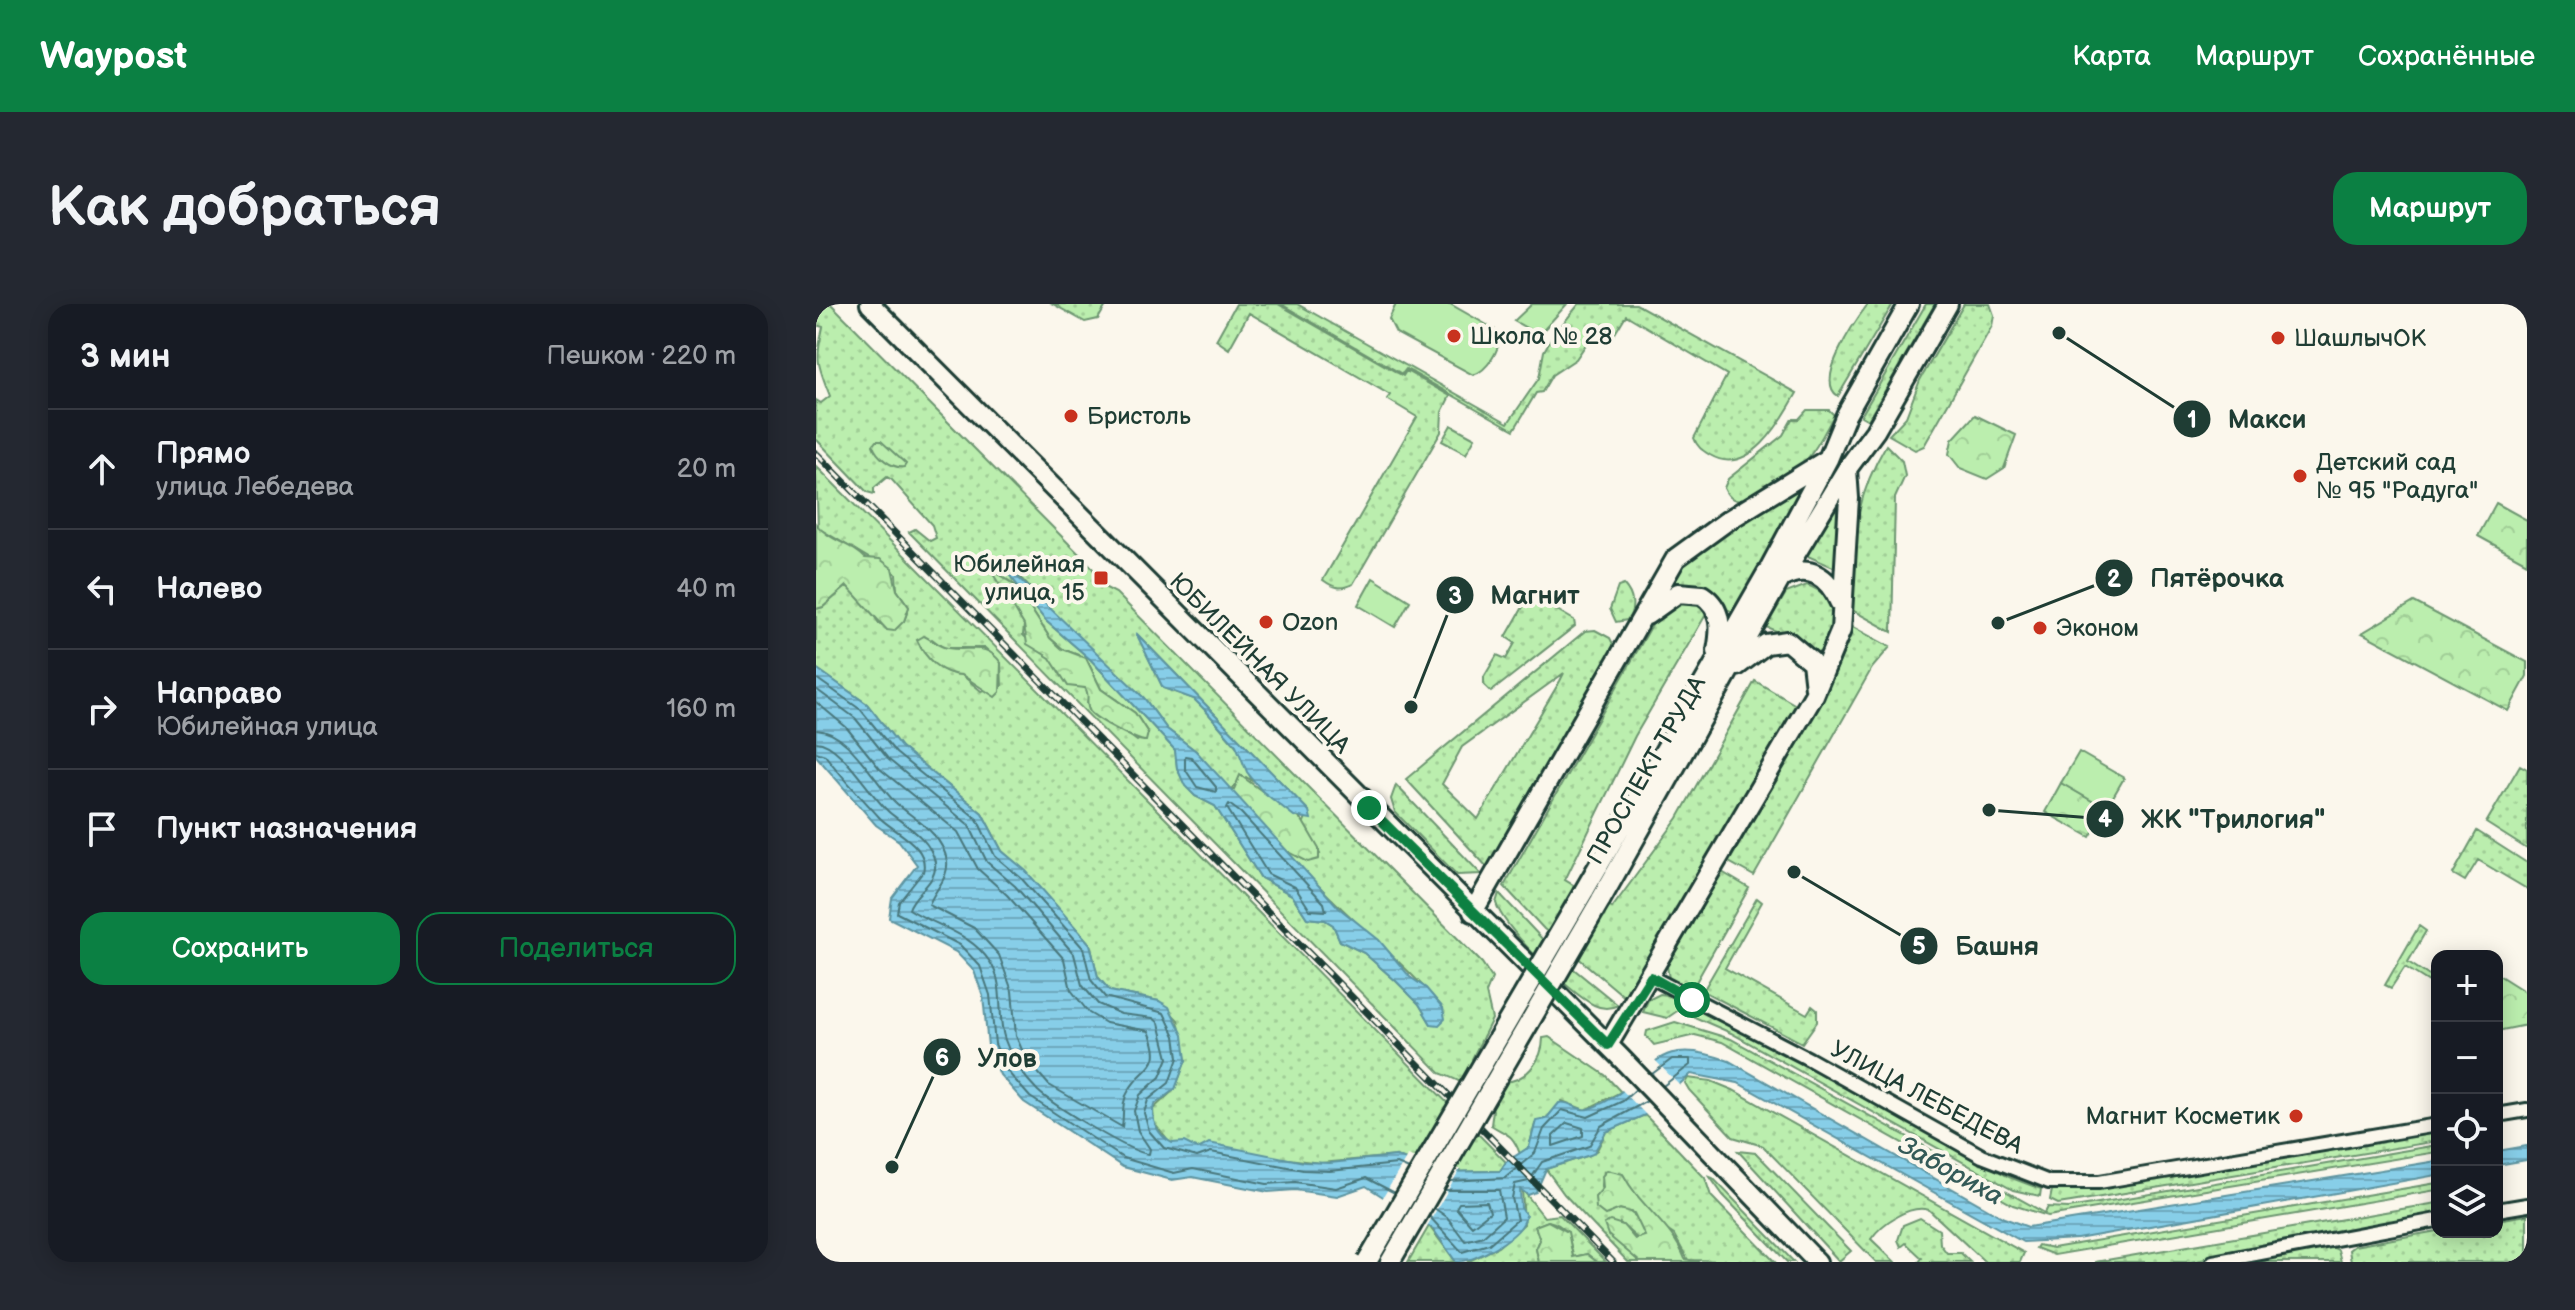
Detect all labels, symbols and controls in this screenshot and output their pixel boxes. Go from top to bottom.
text: Waypost [40,34,187,79]
text: Карта [2072,40,2151,73]
text: Маршрут [2195,40,2314,73]
text: Сохранённые [2358,40,2535,73]
button: Маршрут [2333,172,2527,245]
text: Как добраться [48,175,441,242]
place label: Школа № 28 [1470,322,1613,351]
place label: ШашлычОК [2294,324,2426,353]
marker: Школа № 28 [1445,327,1463,345]
marker: ШашлычОК [2269,329,2287,347]
text: 3 мин [80,336,171,377]
text: Пешком · 220 m [546,341,736,372]
callout: Макси [2172,394,2322,444]
place label: Бристоль [1087,402,1191,431]
text: Макси [2228,405,2306,436]
text: 1 [2187,406,2197,435]
marker: Бристоль [1062,407,1080,425]
text: Прямо [156,436,250,472]
icon: ahead [80,447,124,491]
place label: Детский сад № 95 "Радуга" [2316,448,2478,505]
text: 20 m [677,454,736,485]
marker: Детский сад № 95 "Радуга" [2291,467,2309,485]
text: улица Лебедева [156,472,354,503]
place label: Юбилейная улица, 15 [953,550,1085,607]
callout: Пятёрочка [2094,553,2300,603]
text: Пятёрочка [2150,564,2285,595]
text: 2 [2107,565,2122,594]
icon: left [80,567,124,611]
street label: ЮБИЛЕЙНАЯ УЛИЦА [1163,567,1356,760]
marker: Юбилейная улица, 15 [1092,569,1110,587]
callout: Магнит [1435,570,1596,620]
text: Налево [156,571,262,607]
text: 40 m [676,574,736,605]
text: Магнит [1490,581,1580,612]
text: 3 [1448,582,1462,611]
place label: Ozon [1282,608,1338,637]
marker: Ozon [1257,613,1275,631]
place label: Эконом [2056,614,2139,643]
marker: Эконом [2031,619,2049,637]
street label: ПРОСПЕКТ ТРУДА [1581,671,1712,870]
text: Направо [156,676,282,712]
icon: right [80,687,124,731]
text: 160 m [666,694,736,725]
text: Юбилейная улица [156,712,378,743]
route end [1351,790,1387,826]
callout: ЖК "Трилогия" [2085,794,2341,844]
text: 4 [2098,805,2112,834]
text: ЖК "Трилогия" [2141,805,2325,836]
icon: arrive [80,807,124,851]
text: Пункт назначения [156,811,417,847]
button: Сохранить [80,912,400,985]
button: Поделиться [416,912,736,985]
callout: Башня [1899,921,2055,971]
text: 5 [1912,932,1926,961]
text: Башня [1955,932,2039,963]
map controls [2431,950,2503,1238]
button: + [2431,950,2503,1022]
route start [1674,982,1710,1018]
button: − [2431,1022,2503,1094]
callout: Улов [922,1032,1053,1082]
street label: УЛИЦА ЛЕБЕДЕВА [1826,1034,2028,1161]
text: 6 [935,1044,949,1073]
text: Улов [977,1044,1037,1075]
button: locate [2431,1094,2503,1166]
place label: Магнит Косметик [2085,1102,2280,1131]
marker: Магнит Косметик [2287,1107,2305,1125]
water label: Забориха [1893,1130,2008,1213]
button: layers [2431,1166,2503,1238]

